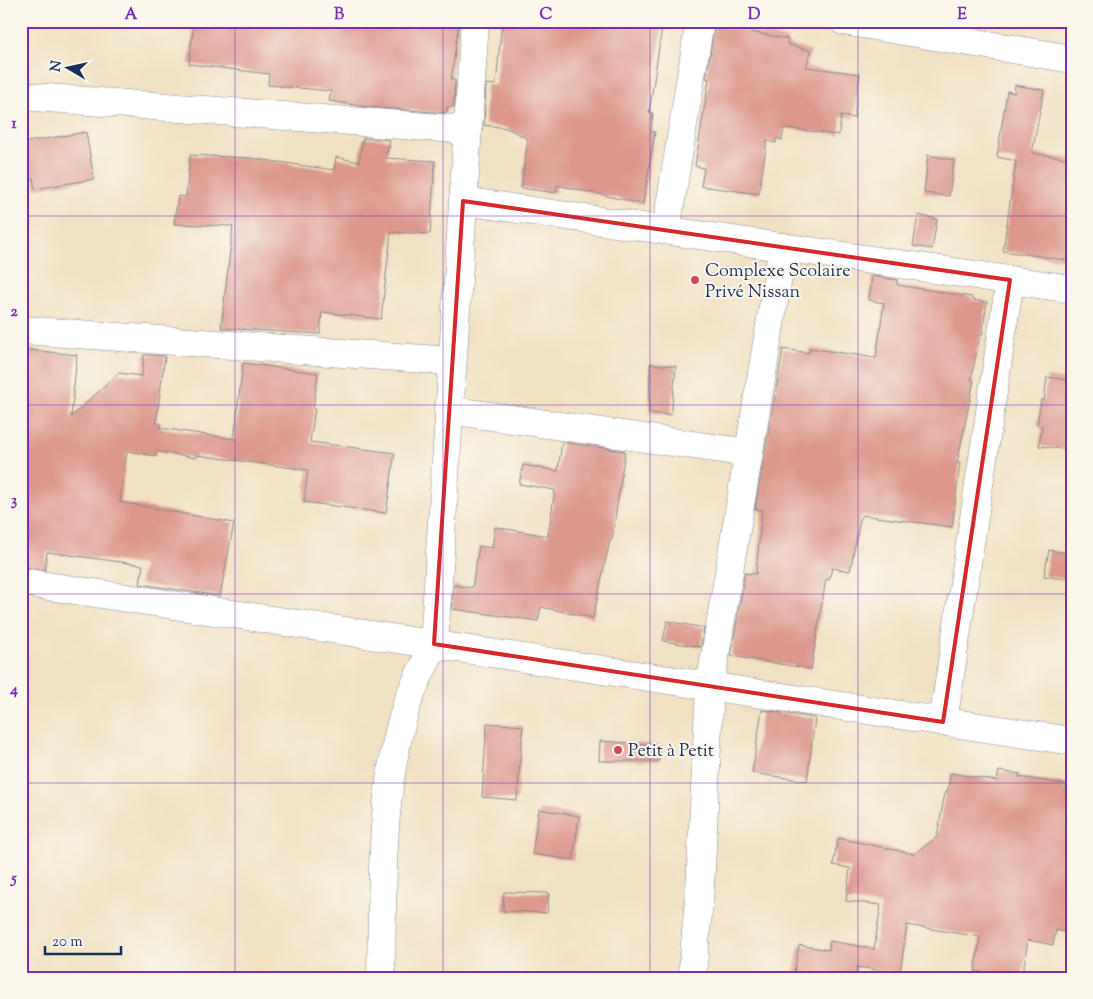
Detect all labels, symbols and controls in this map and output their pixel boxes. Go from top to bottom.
text: A [125,4,138,27]
text: B [334,4,344,27]
text: C [540,4,553,27]
text: D [748,4,761,27]
text: E [957,4,967,27]
north arrow [42,42,92,92]
text: N [46,59,68,73]
text: 1 [11,113,17,136]
place label: Complexe Scolaire Privé Nissan [705,259,851,306]
marker: Complexe Scolaire Privé Nissan [689,274,701,286]
text: 2 [10,301,18,324]
text: 3 [11,490,18,513]
text: 4 [9,679,18,702]
place label: Petit à Petit [628,739,714,765]
marker: Petit à Petit [612,744,624,756]
text: 5 [9,868,17,891]
scale bar [45,924,121,956]
text: 20 m [52,932,83,953]

